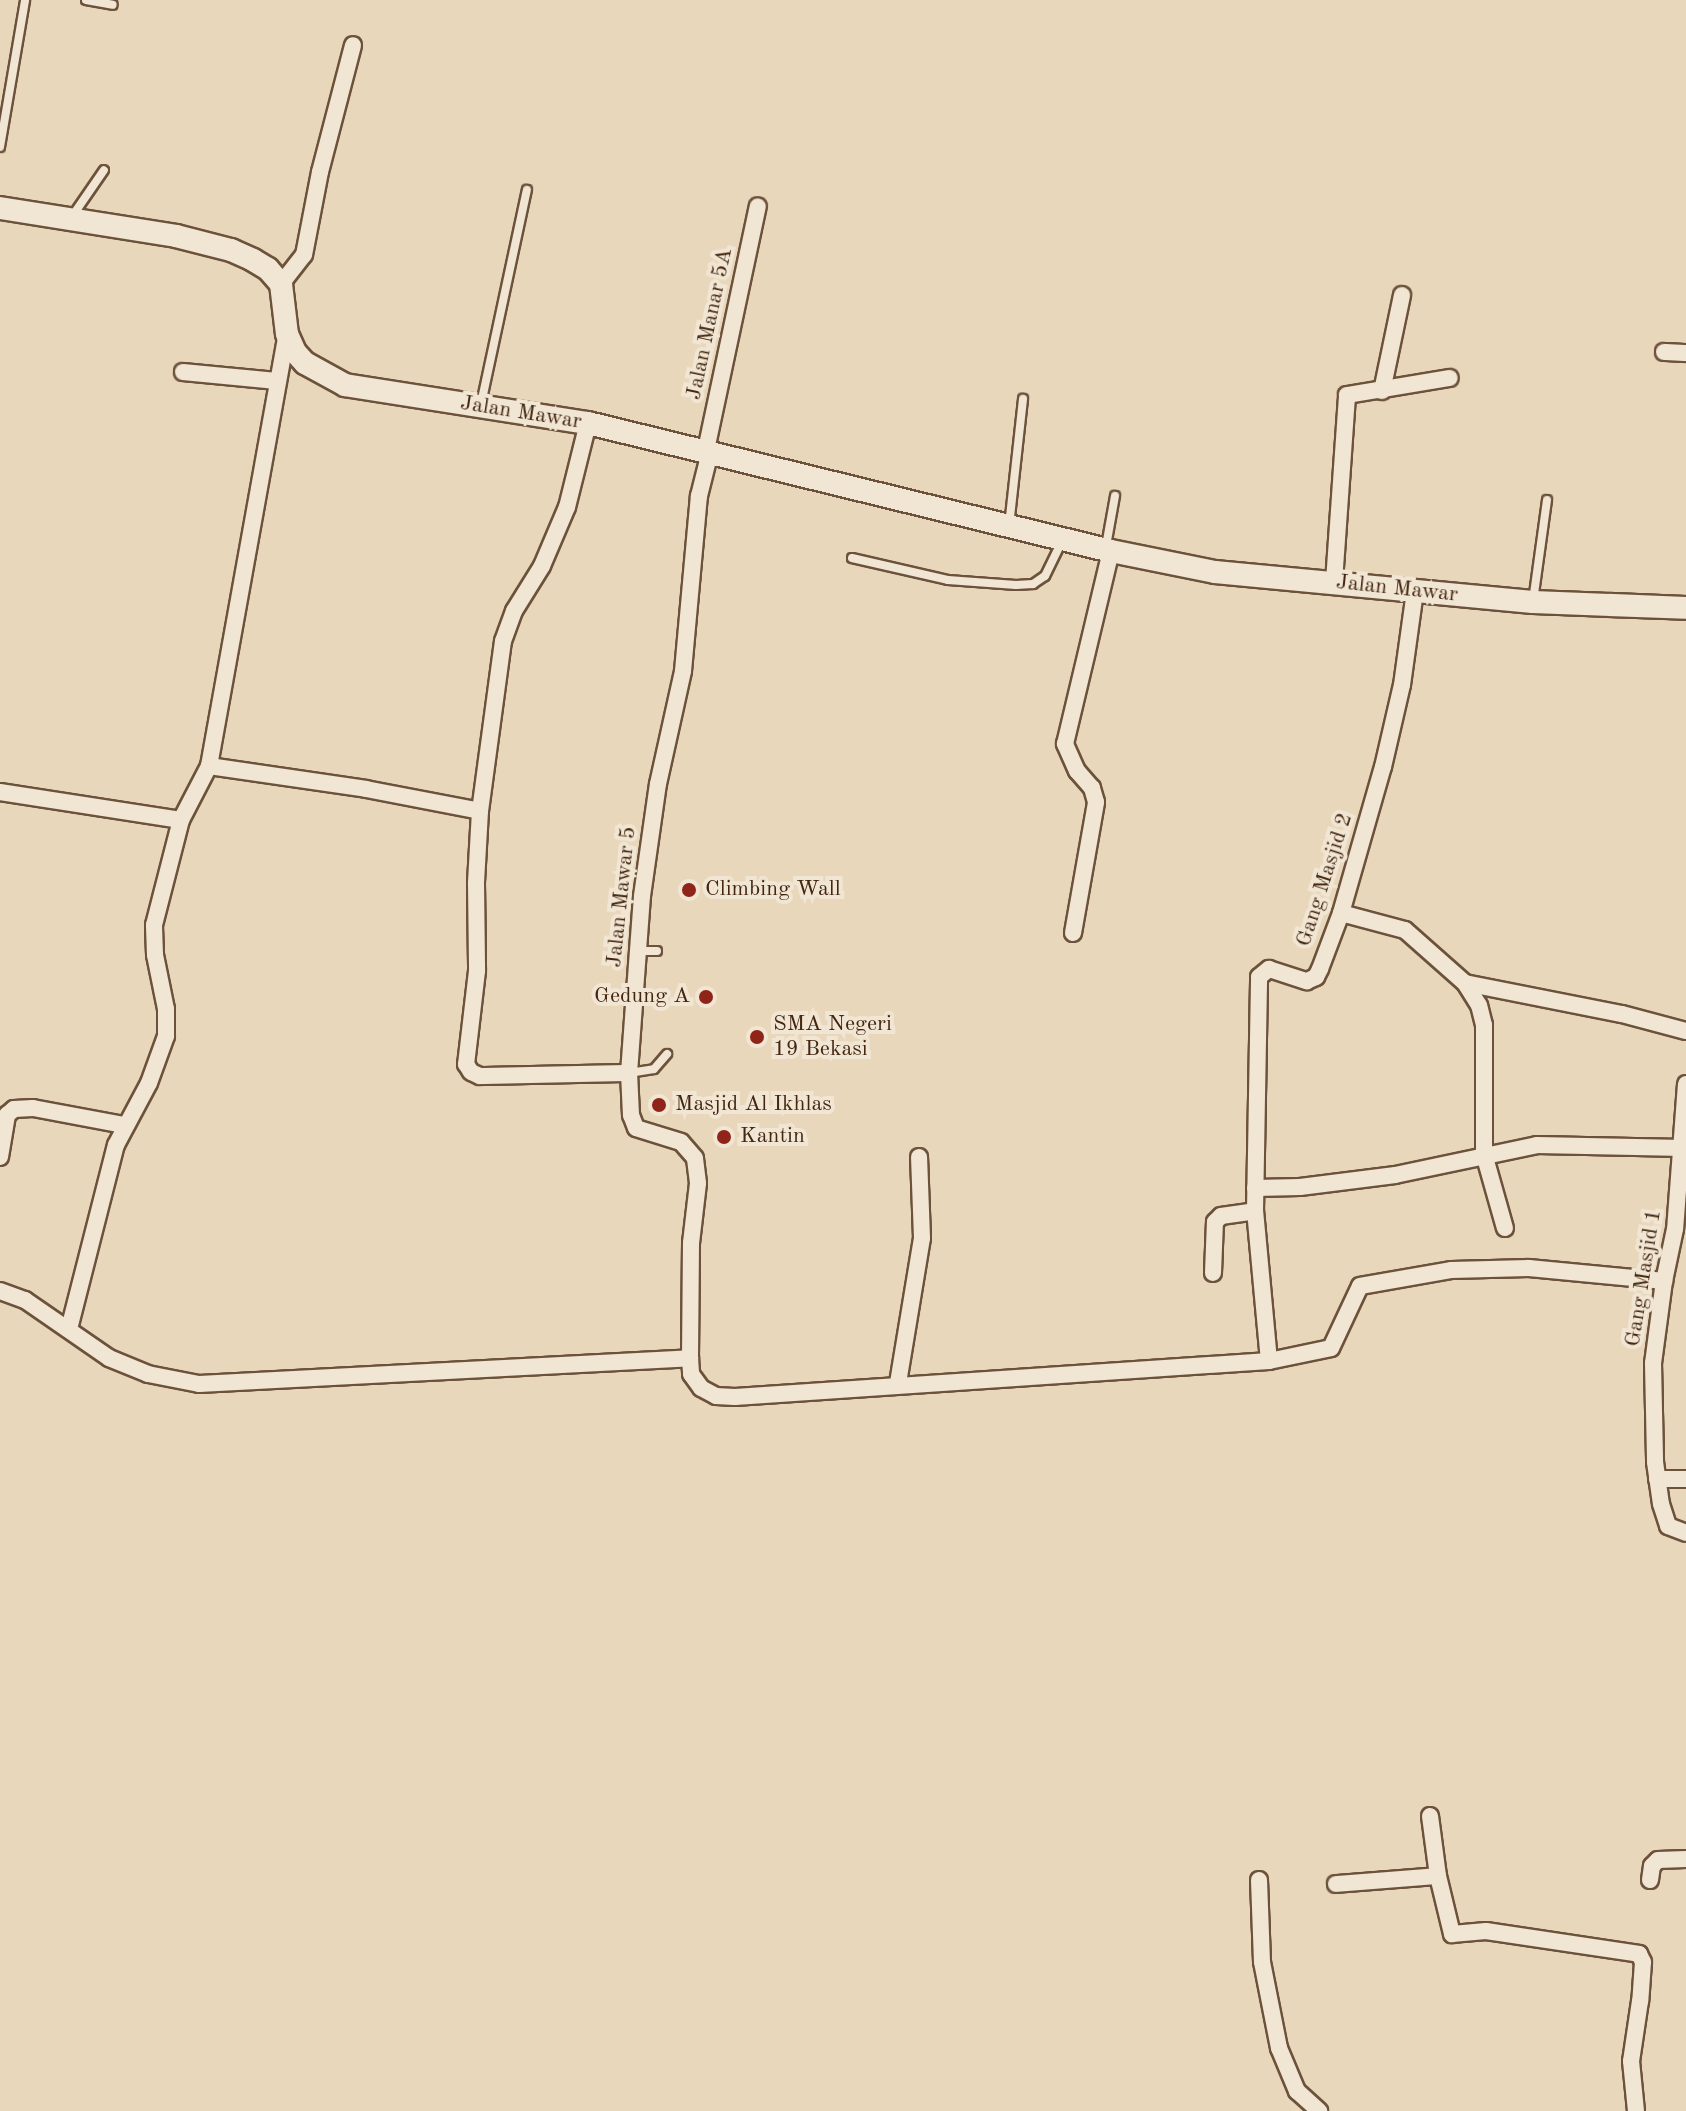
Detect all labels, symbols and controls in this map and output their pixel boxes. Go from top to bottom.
street label: Jalan Manar 5A [681,246,739,402]
street label: Jalan Mawar [458,390,584,436]
street label: Jalan Mawar [1335,569,1459,609]
street label: Gang Masjid 2 [1291,810,1359,950]
street label: Jalan Mawar 5 [601,825,643,969]
place label: Climbing Wall [705,877,841,903]
marker: Climbing Wall [680,881,698,899]
place label: Gedung A [594,984,690,1010]
marker: Gedung A [697,988,715,1006]
place label: SMA Negeri 19 Bekasi [773,1011,892,1062]
marker: SMA Negeri 19 Bekasi [748,1028,766,1046]
place label: Masjid Al Ikhlas [675,1092,832,1118]
marker: Masjid Al Ikhlas [650,1096,668,1114]
place label: Kantin [740,1124,805,1150]
marker: Kantin [715,1128,733,1146]
street label: Gang Masjid 1 [1620,1207,1668,1349]

